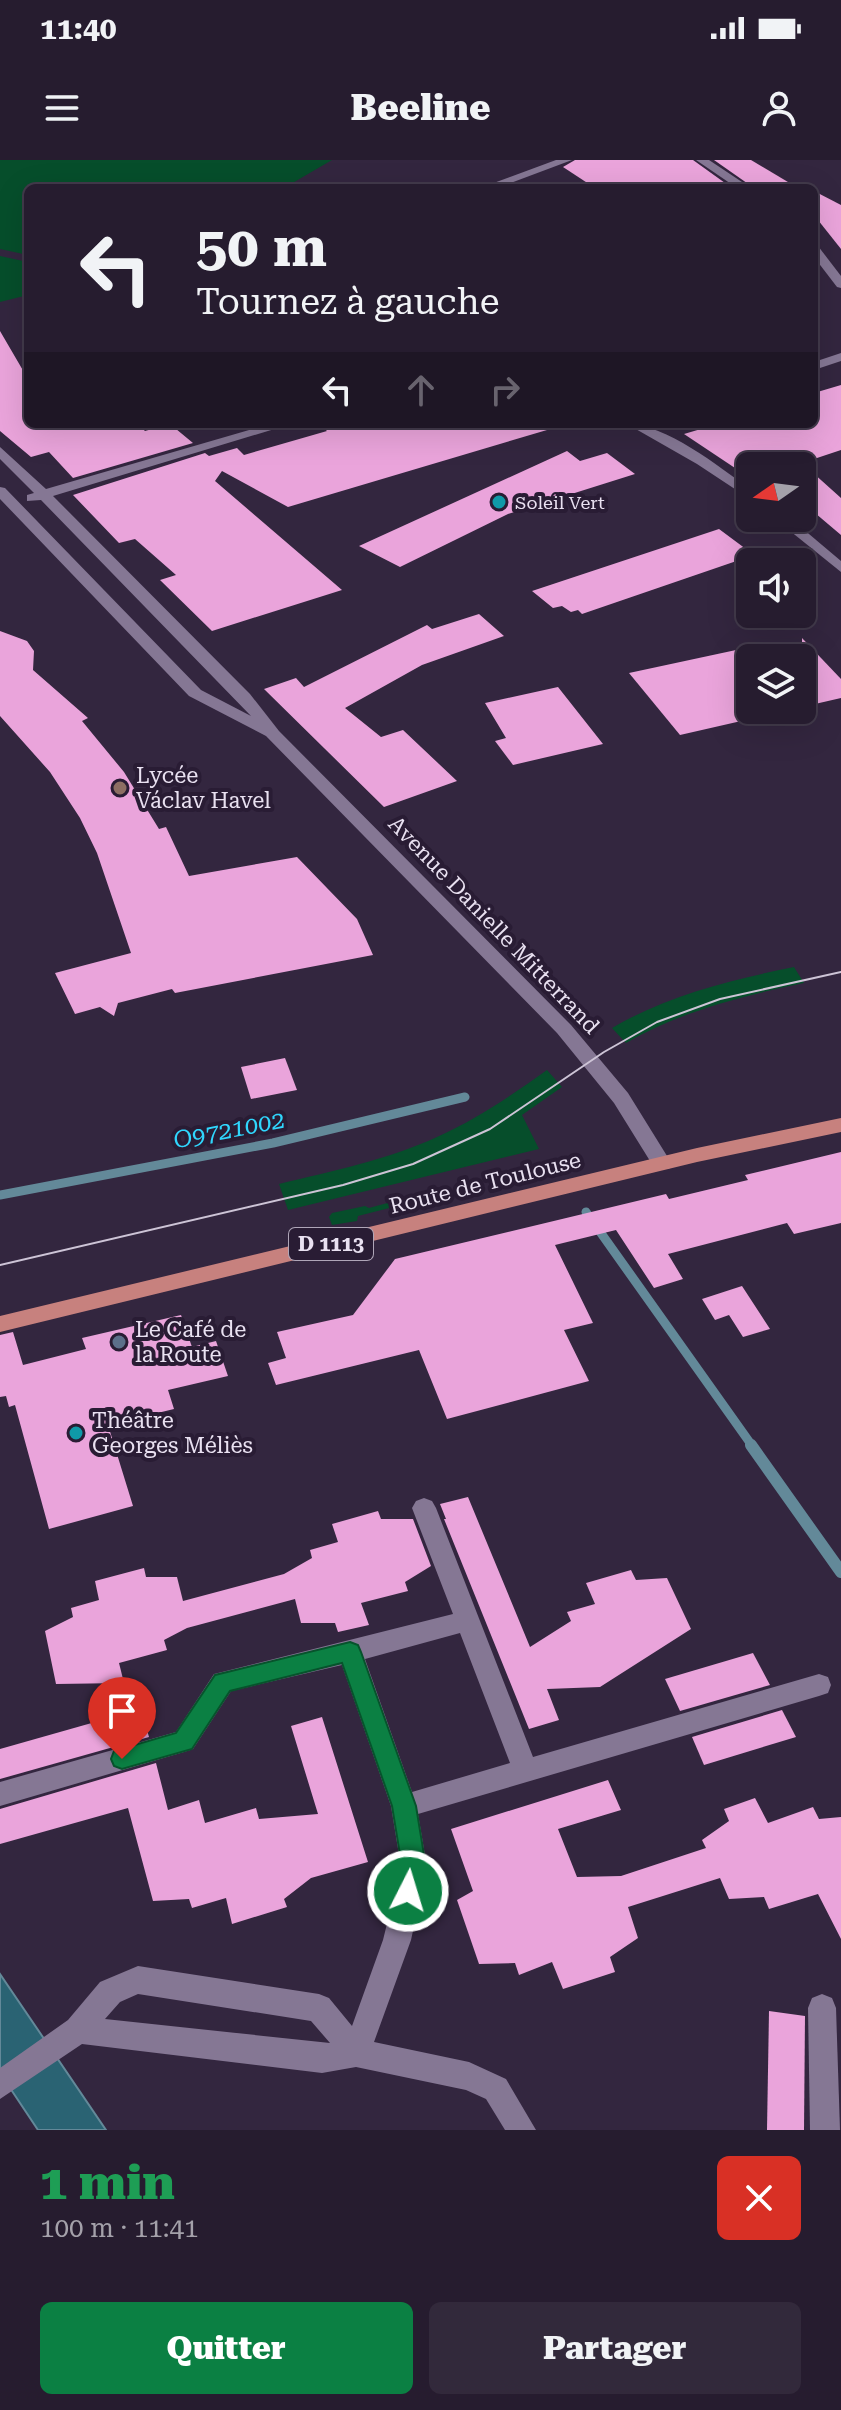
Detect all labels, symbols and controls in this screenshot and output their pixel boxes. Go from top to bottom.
text: 11:40 [40,11,117,46]
icon: menu [40,86,84,130]
icon: person [757,86,801,130]
text: Beeline [350,87,491,129]
text: 50 m [196,214,327,280]
icon: left [64,216,168,320]
text: Tournez à gauche [196,281,499,323]
icon: left [315,368,359,412]
icon: ahead [399,368,443,412]
icon: right [483,368,527,412]
north arrow [736,452,816,532]
map controls [736,452,816,724]
place label: Soleil Vert [515,492,605,513]
marker: Soleil Vert [490,493,508,511]
button: sound [736,548,816,628]
button: layers [736,644,816,724]
place label: Lycée Václav Havel [136,763,271,813]
marker: Lycée Václav Havel [111,779,129,797]
street label: Avenue Danielle Mitterrand [384,811,604,1039]
water label: O9721002 [171,1105,287,1155]
street label: Route de Toulouse [387,1147,583,1219]
road number: D 1113 [289,1228,373,1260]
place label: Le Café de la Route [135,1317,246,1367]
marker: Le Café de la Route [110,1333,128,1351]
place label: Théâtre Georges Méliès [92,1408,253,1458]
marker: Théâtre Georges Méliès [67,1424,85,1442]
pin [88,1677,156,1759]
icon: arrive [100,1689,144,1733]
position arrow [366,1849,450,1933]
text: 1 min [40,2155,175,2211]
button: close [717,2156,801,2240]
text: 100 m · 11:41 [40,2213,199,2243]
button: Quitter [40,2302,413,2394]
button: Partager [429,2302,801,2394]

